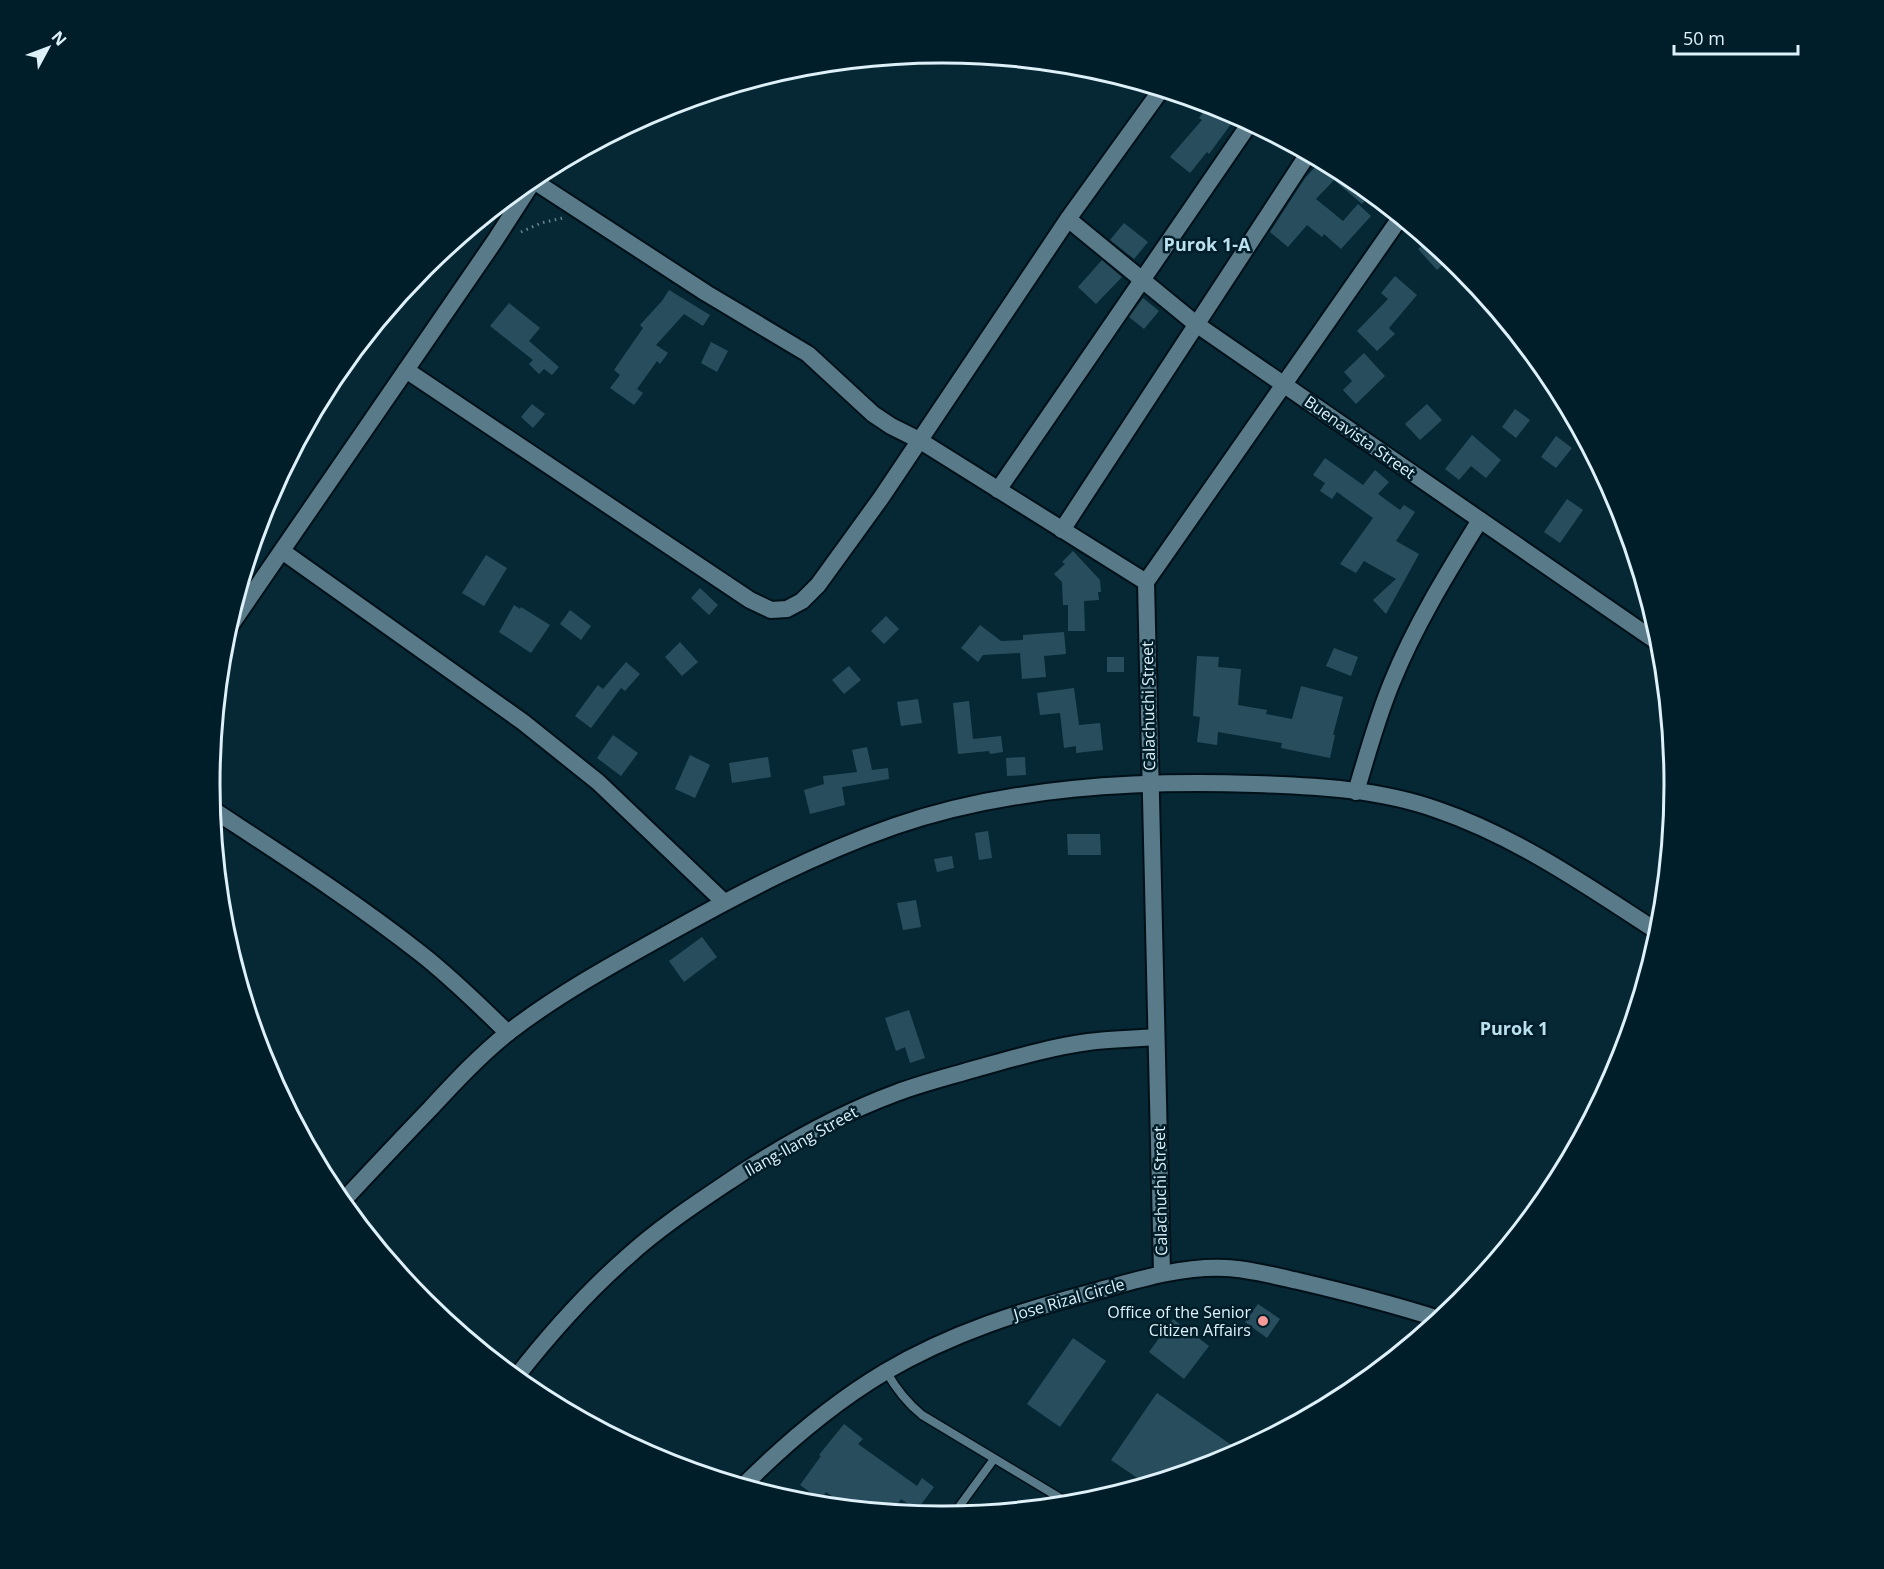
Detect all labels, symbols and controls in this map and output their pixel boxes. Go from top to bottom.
north arrow [18,18,78,78]
scale bar [1674,18,1798,56]
text: N [47,26,72,50]
text: 50 m [1683,26,1725,50]
district label: Purok 1-A [1164,232,1251,256]
street label: Buenavista Street [1300,390,1420,484]
street label: Calachuchi Street [1136,641,1160,771]
district label: Purok 1 [1480,1016,1548,1040]
street label: Ilang-Ilang Street [741,1101,862,1181]
street label: Calachuchi Street [1148,1126,1172,1256]
street label: Jose Rizal Circle [1009,1273,1127,1326]
place label: Office of the Senior Citizen Affairs [1107,1301,1251,1341]
marker: Office of the Senior Citizen Affairs [1256,1314,1270,1328]

